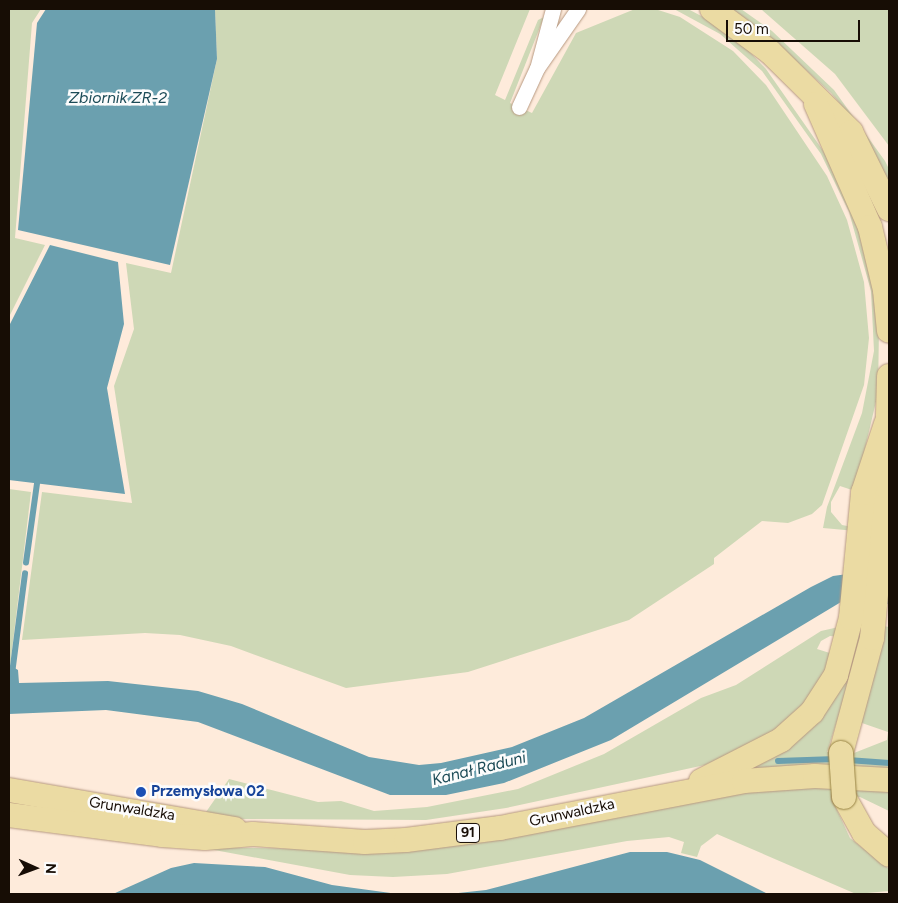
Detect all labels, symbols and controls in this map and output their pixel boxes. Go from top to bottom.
scale bar [728,10,862,42]
text: 50 m [734,20,769,38]
water label: Zbiornik ZR-2 [69,88,167,108]
water label: Kanał Raduni [430,748,528,790]
place label: Przemysłowa 02 [151,783,265,801]
marker: Przemysłowa 02 [135,786,147,798]
street label: Grunwaldzka [88,793,176,825]
street label: Grunwaldzka [528,795,616,831]
road number: 91 [456,821,480,844]
north arrow [10,843,60,893]
text: N [42,863,59,874]

